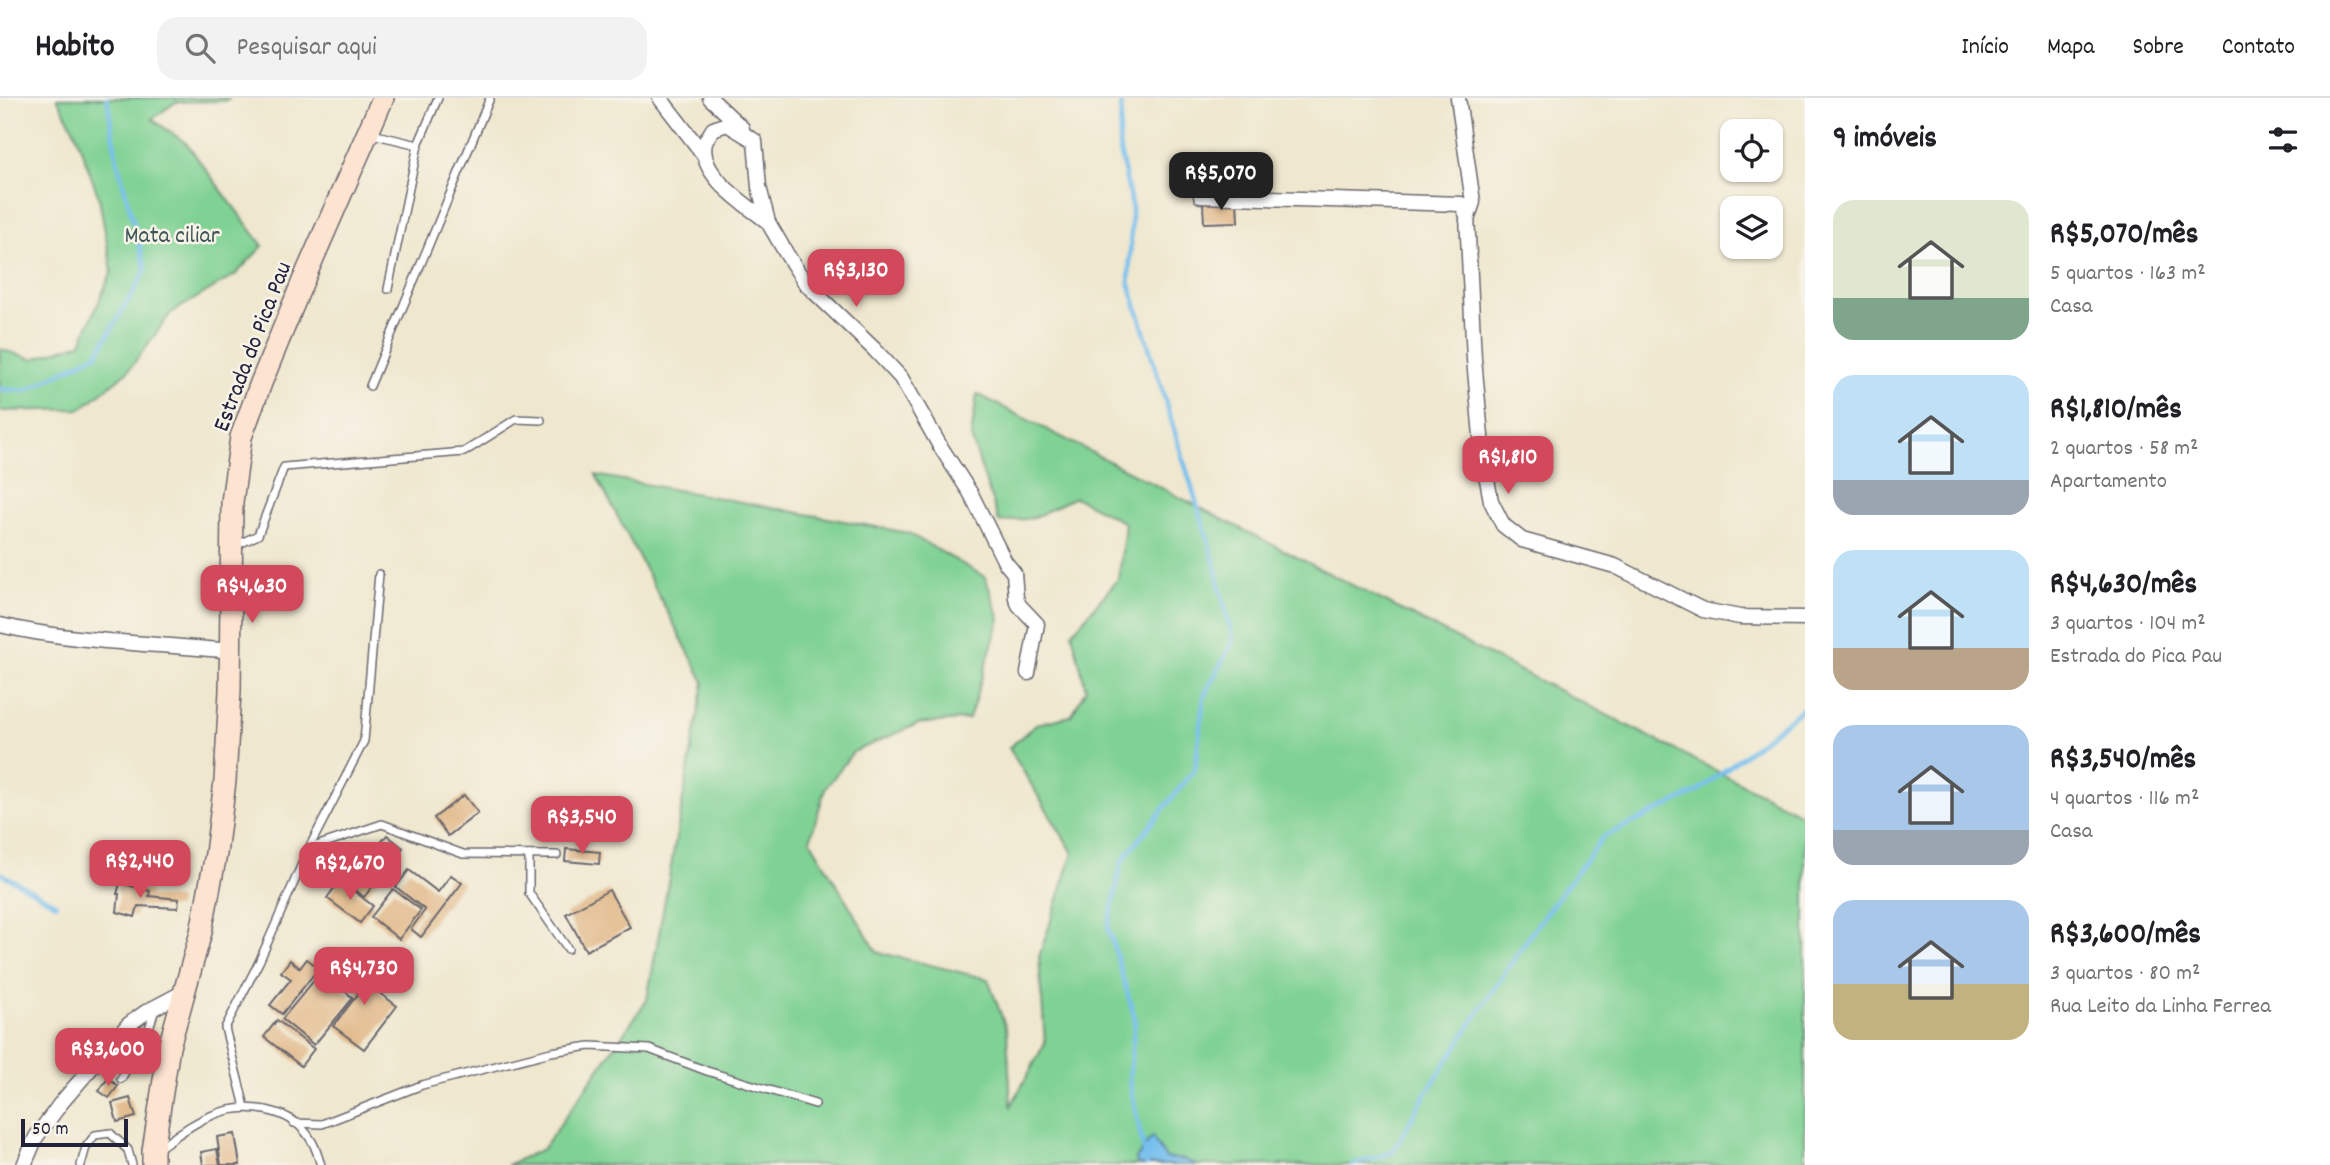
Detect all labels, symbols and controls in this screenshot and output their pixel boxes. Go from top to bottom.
search box [157,17,647,80]
text: Habito [35,25,115,72]
icon: search [181,29,219,67]
text: Pesquisar aqui [237,30,377,67]
text: Início [1961,31,2009,65]
text: Mapa [2047,31,2095,65]
text: Sobre [2133,31,2184,65]
text: Contato [2222,31,2295,65]
map controls [1720,119,1783,259]
button: locate [1720,119,1783,182]
text: 9 imóveis [1833,119,1937,162]
icon: filters [2264,121,2302,159]
pin: R$5,070 [1156,152,1286,212]
text: R$5,070 [1185,158,1257,191]
button: layers [1720,196,1783,259]
text: R$5,070/mês [2050,215,2198,258]
park label: Mata ciliar [124,220,220,254]
icon: home [1889,228,1973,312]
pin: R$3,130 [791,250,921,309]
text: R$3,130 [823,255,889,288]
street label: Estrada do Pica Pau [206,257,302,437]
text: 5 quartos · 163 m² [2050,258,2206,291]
text: Casa [2050,291,2093,324]
text: R$1,810/mês [2050,390,2182,433]
icon: home [1889,403,1973,487]
text: 2 quartos · 58 m² [2050,433,2198,466]
pin: R$1,810 [1443,436,1573,496]
text: R$1,810 [1478,442,1538,475]
text: Apartamento [2050,466,2167,499]
text: R$4,630/mês [2050,565,2197,608]
pin: R$4,630 [187,566,317,625]
text: R$4,630 [217,571,287,604]
icon: home [1889,578,1973,662]
text: 3 quartos · 104 m² [2050,608,2206,641]
text: Estrada do Pica Pau [2050,641,2222,674]
text: R$3,540/mês [2050,740,2196,783]
icon: home [1889,753,1973,837]
text: 4 quartos · 116 m² [2050,783,2199,816]
pin: R$3,540 [517,796,647,856]
text: R$3,540 [547,802,617,835]
text: Casa [2050,816,2093,849]
pin: R$2,440 [75,840,205,900]
pin: R$2,670 [285,842,415,902]
text: R$2,440 [106,846,174,879]
text: R$2,670 [315,848,385,881]
text: R$3,600/mês [2050,915,2201,958]
icon: home [1889,928,1973,1012]
pin: R$4,730 [299,948,429,1007]
text: R$4,730 [330,953,398,986]
text: 3 quartos · 80 m² [2050,958,2200,991]
text: Rua Leito da Linha Ferrea [2050,991,2271,1024]
pin: R$3,600 [43,1028,173,1088]
text: R$3,600 [71,1034,145,1067]
scale bar [21,1116,128,1148]
text: 50 m [32,1117,69,1144]

